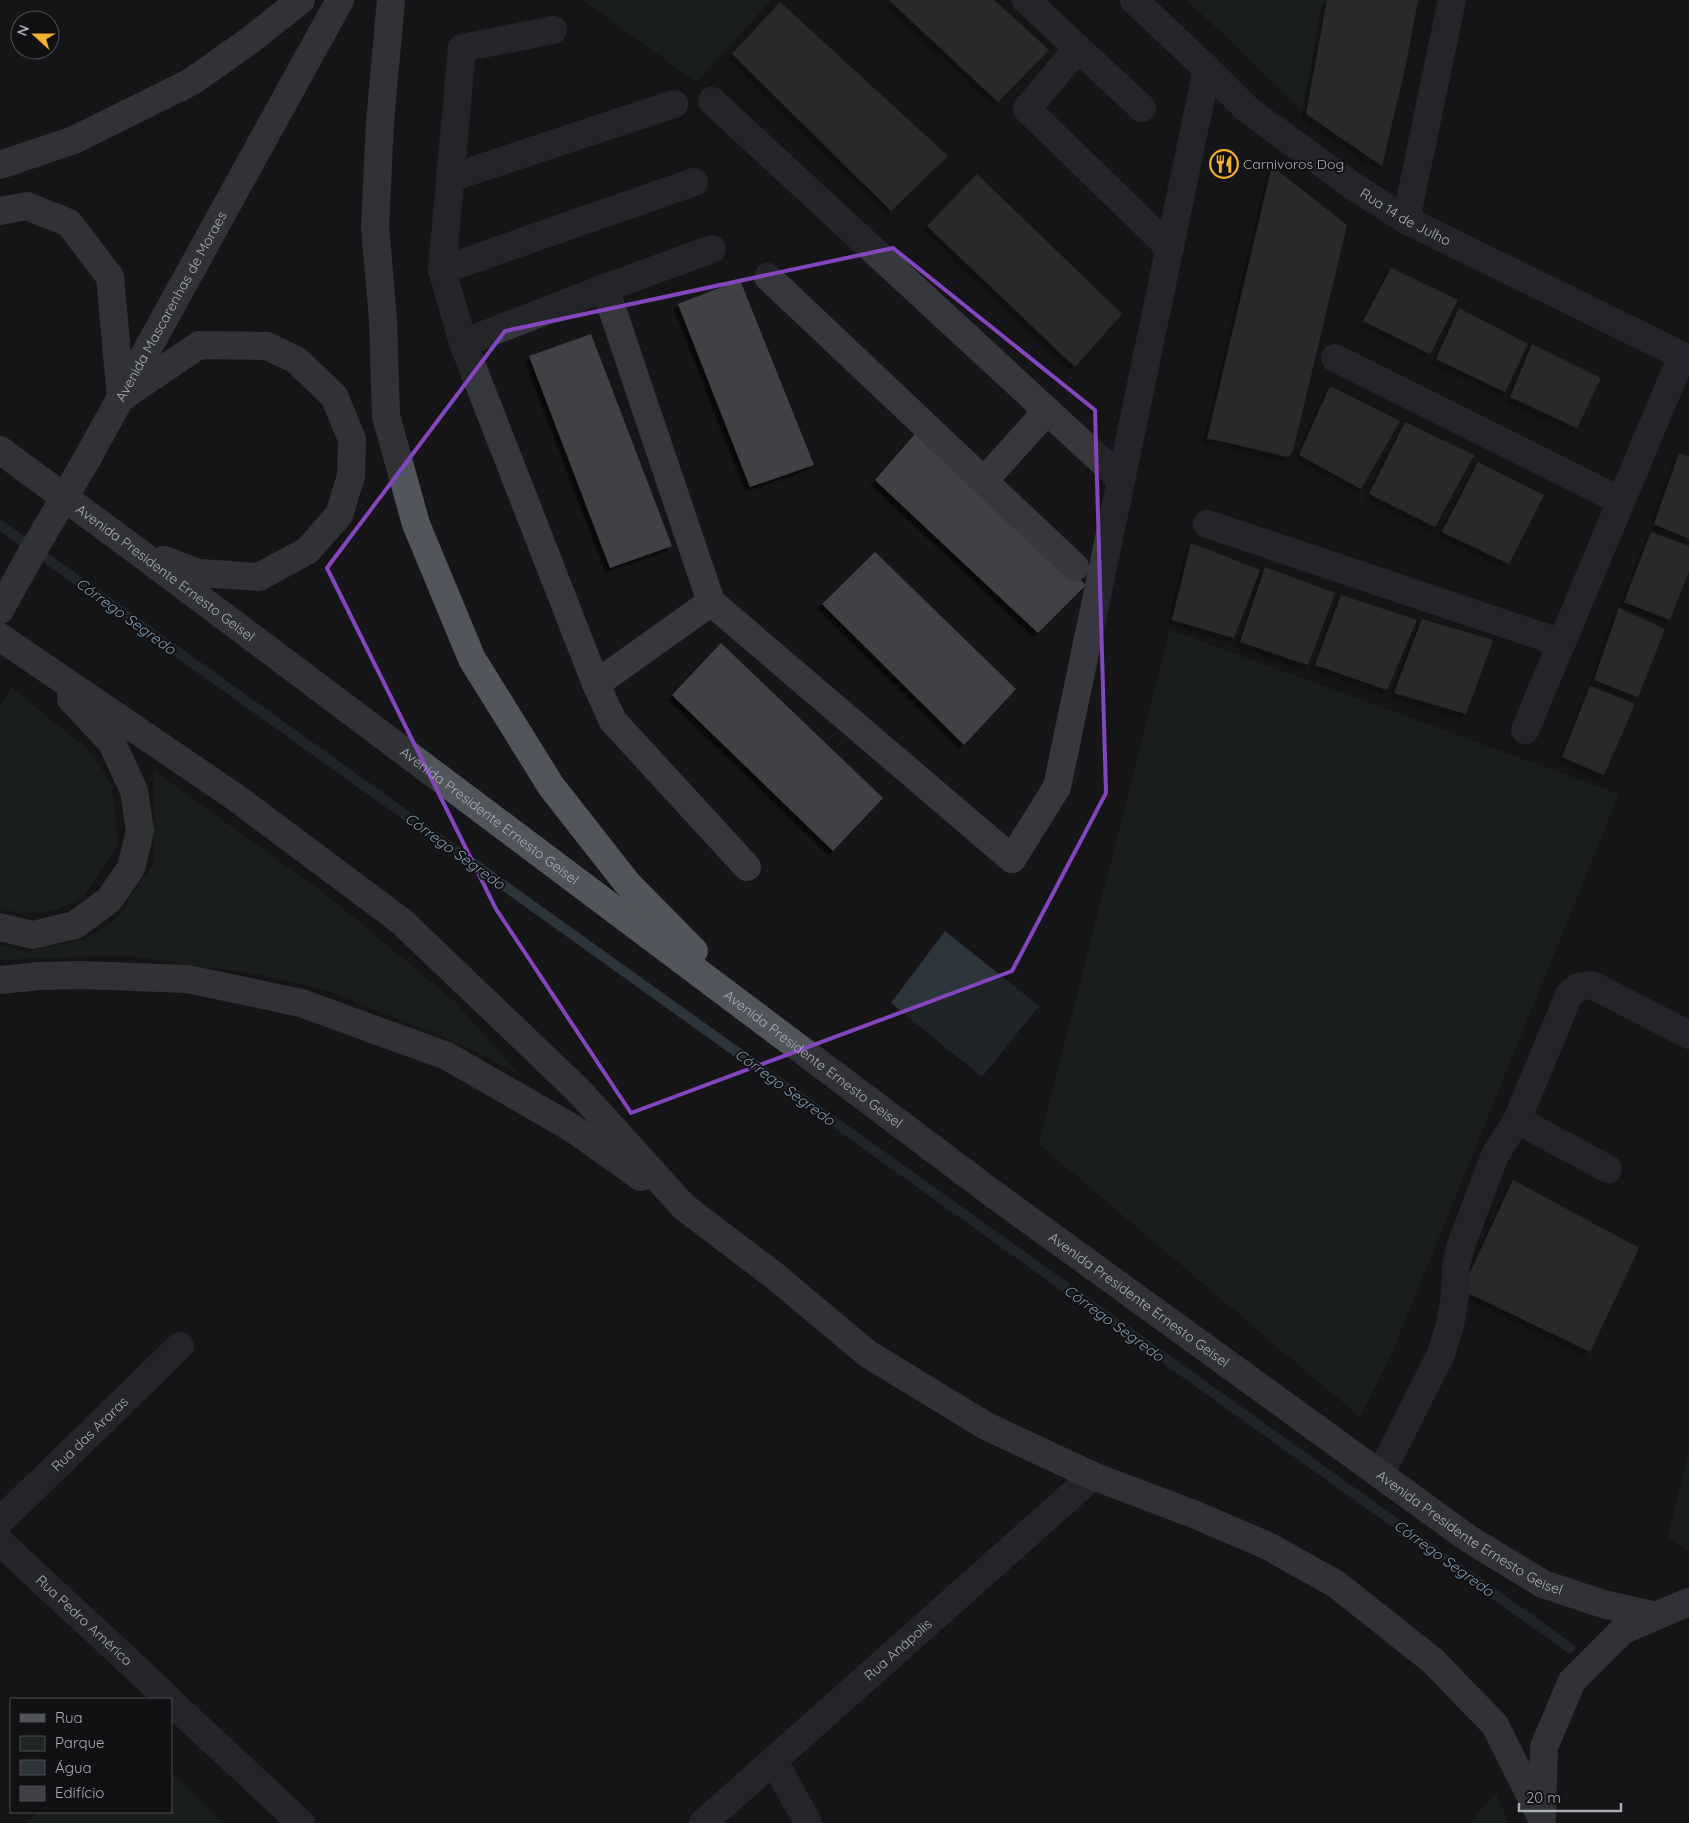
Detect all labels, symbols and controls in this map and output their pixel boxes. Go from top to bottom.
north arrow [10,10,60,60]
text: N [13,22,33,38]
restaurant icon: Carnivoros Dog [1209,149,1239,179]
place label: Carnivoros Dog [1243,155,1344,173]
street label: Rua 14 de Julho [1357,184,1454,250]
street label: Avenida Mascarenhas de Moraes [111,208,231,405]
street label: Avenida Presidente Ernesto Geisel [72,500,259,645]
water label: Córrego Segredo [72,573,180,659]
street label: Avenida Presidente Ernesto Geisel [397,743,582,889]
water label: Córrego Segredo [401,808,509,894]
street label: Avenida Presidente Ernesto Geisel [720,986,906,1132]
water label: Córrego Segredo [731,1044,839,1130]
street label: Avenida Presidente Ernesto Geisel [1045,1228,1233,1371]
water label: Córrego Segredo [1060,1280,1168,1366]
street label: Rua das Araras [48,1393,132,1475]
street label: Avenida Presidente Ernesto Geisel [1373,1466,1565,1599]
water label: Córrego Segredo [1390,1515,1498,1601]
street label: Rua Pedro Américo [32,1571,136,1670]
street label: Rua Anápolis [860,1615,936,1684]
legend [10,1698,172,1813]
text: Rua [55,1708,83,1727]
text: Parque [55,1733,105,1752]
text: Água [55,1758,92,1777]
scale bar [1519,1780,1622,1812]
text: Edifício [55,1783,104,1802]
text: 20 m [1526,1788,1561,1807]

